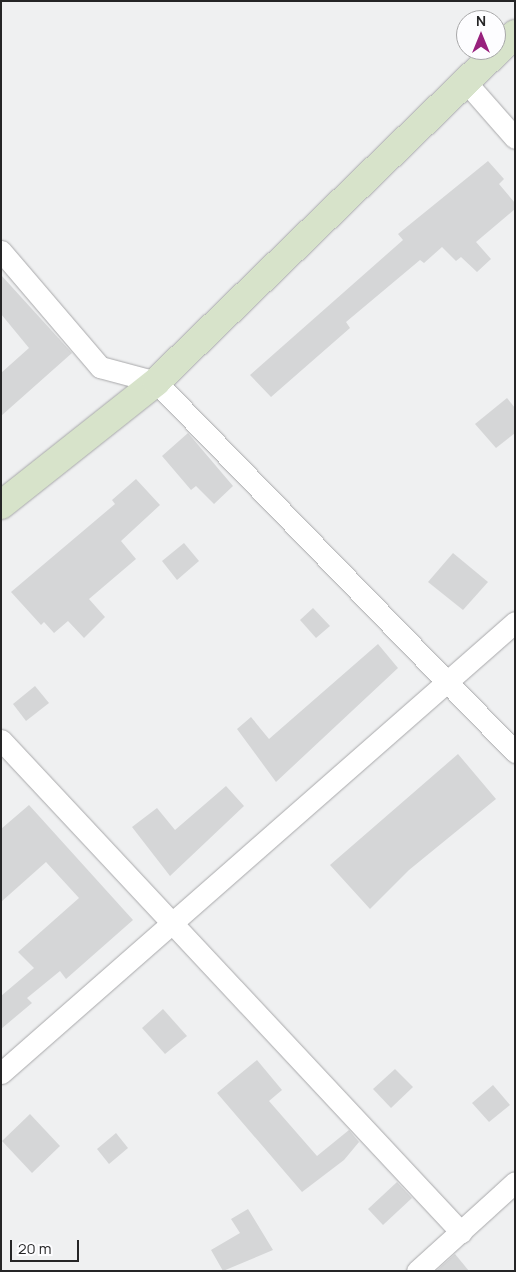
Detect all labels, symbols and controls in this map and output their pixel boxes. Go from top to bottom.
north arrow [456,10,506,60]
text: N [476,11,486,30]
scale bar [12,1230,81,1262]
text: 20 m [18,1238,51,1259]

